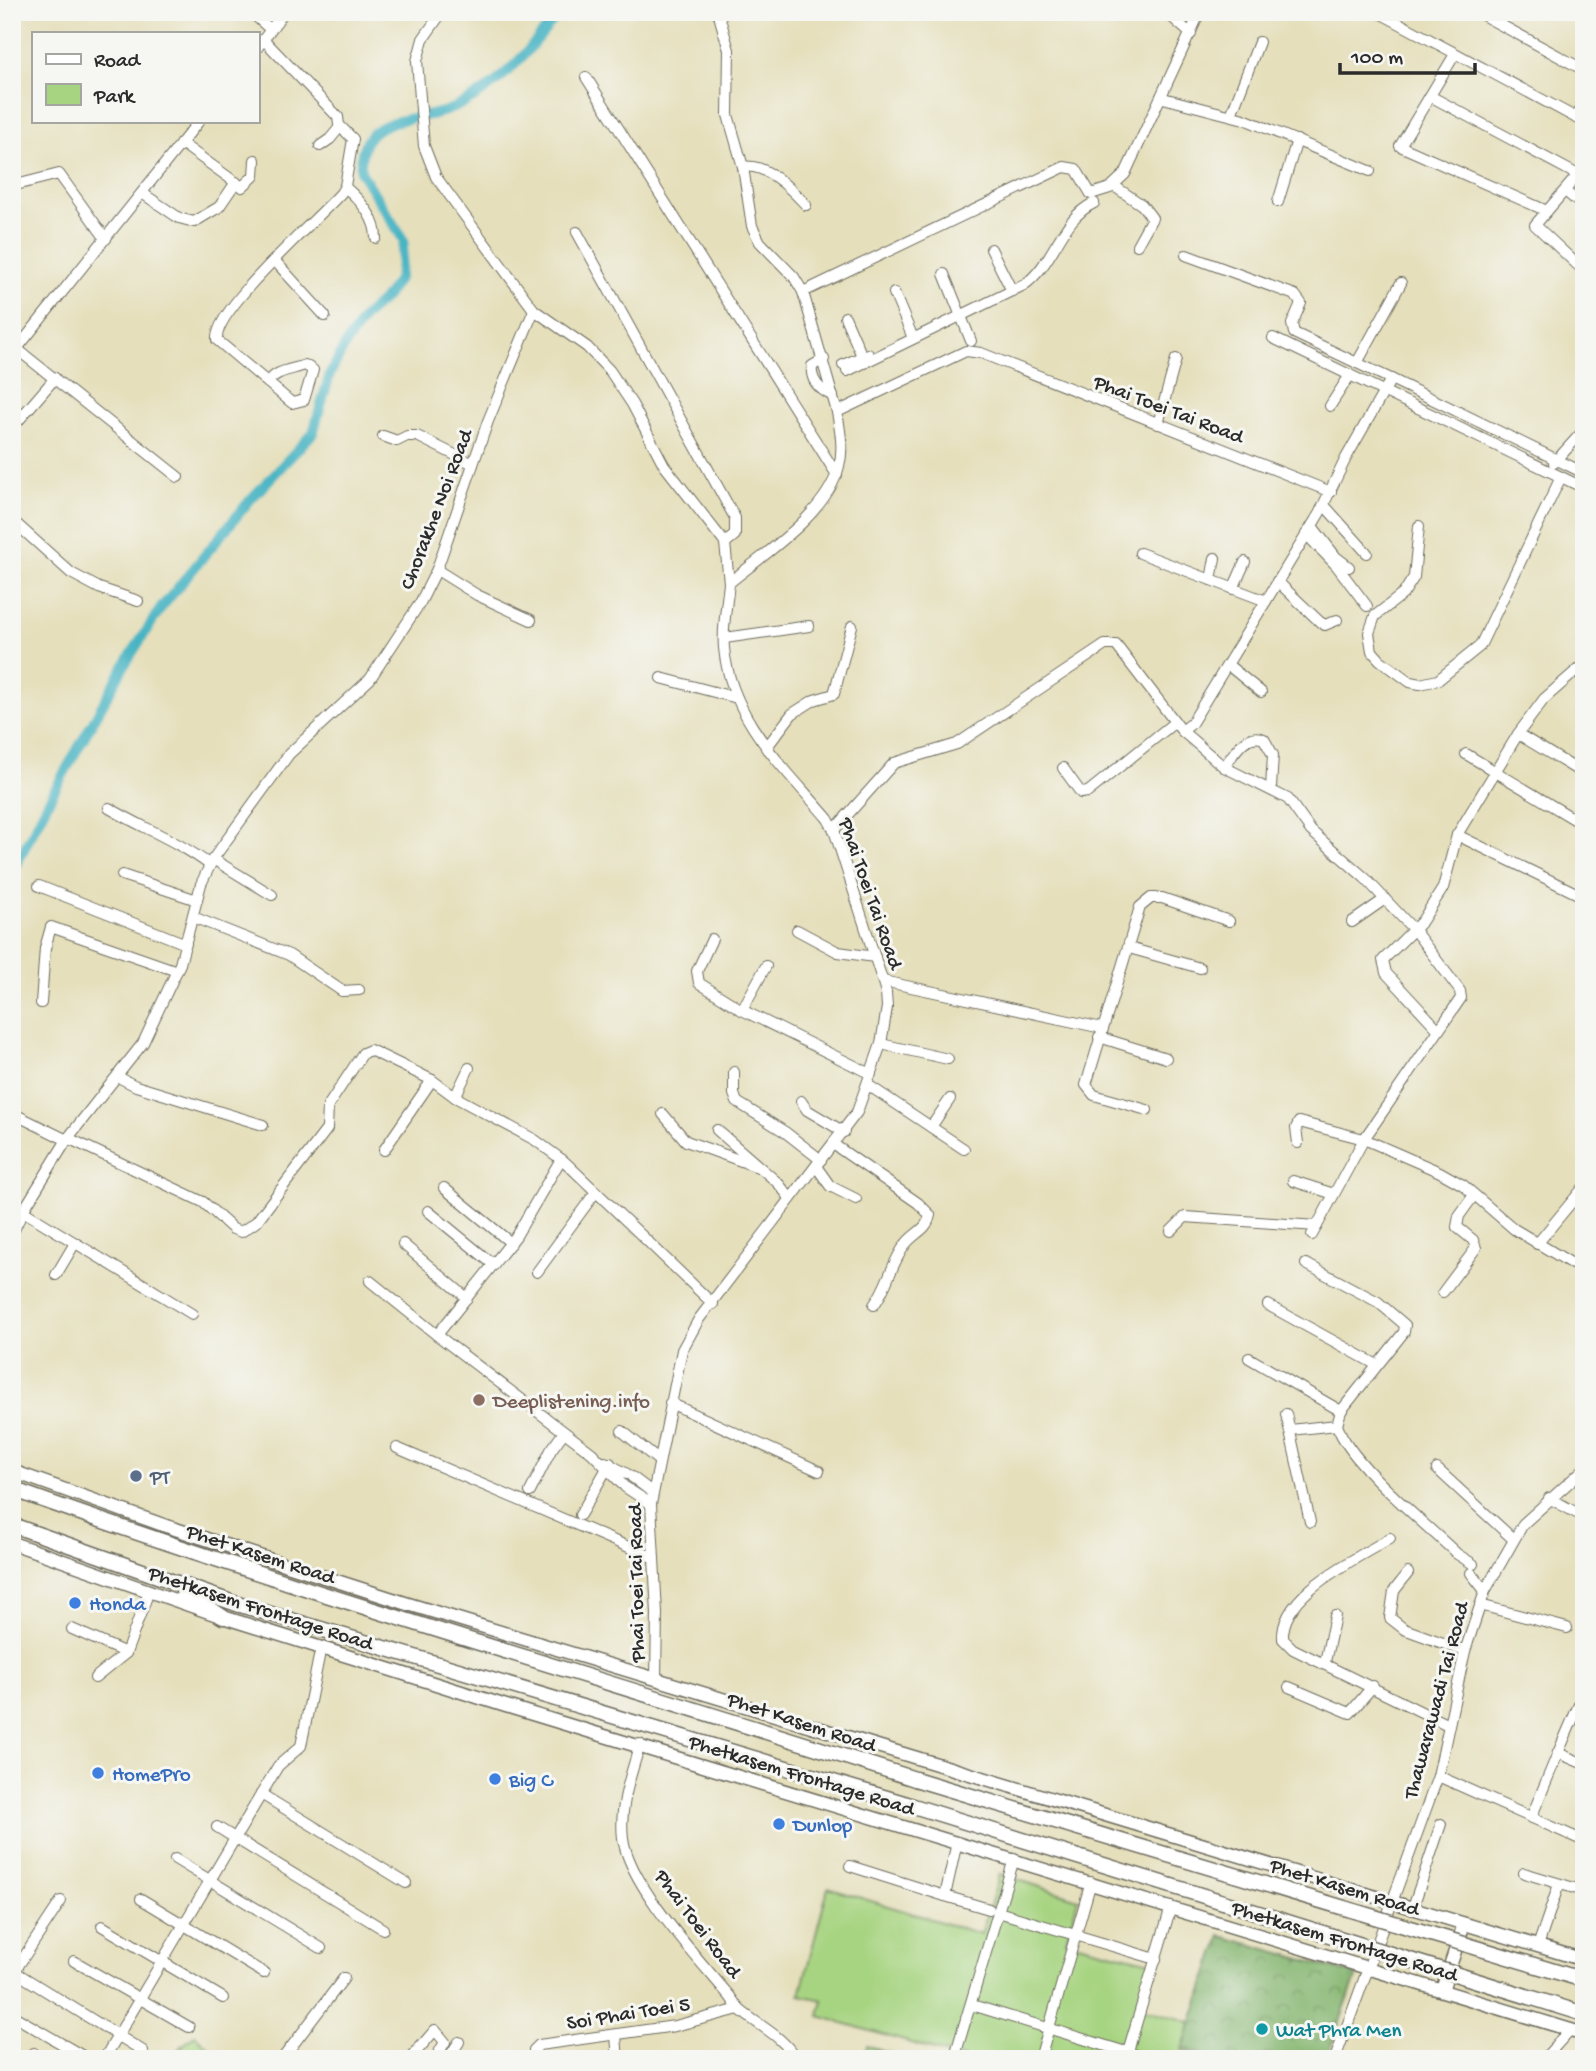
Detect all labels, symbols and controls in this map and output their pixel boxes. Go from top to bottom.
legend [32,32,259,122]
scale bar [1340,32,1475,76]
text: 100 m [1350,47,1403,72]
text: Road [94,50,142,75]
text: Park [93,86,137,111]
street label: Phai Toei Tai Road [1088,371,1248,452]
street label: Chorakhe Noi Road [396,425,481,594]
street label: Phai Toei Tai Road [831,814,907,975]
place label: Deeplistening.info [491,1391,650,1416]
marker: Deeplistening.info [471,1392,487,1408]
place label: PT [149,1467,171,1492]
marker: PT [128,1468,144,1484]
street label: Phai Toei Tai Road [625,1502,652,1663]
street label: Phet Kasem Road [181,1520,339,1593]
street label: Phetkasem Frontage Road [144,1562,377,1659]
place label: Honda [89,1594,147,1619]
marker: Honda [67,1595,83,1611]
street label: Thawarawadi Tai Road [1400,1598,1477,1803]
street label: Phet Kasem Road [722,1688,880,1761]
street label: Phetkasem Frontage Road [684,1731,918,1824]
place label: HomePro [112,1764,191,1789]
marker: HomePro [90,1765,106,1781]
place label: Big C [508,1770,554,1795]
marker: Big C [487,1771,503,1787]
place label: Dunlop [791,1815,853,1840]
marker: Dunlop [771,1816,787,1832]
street label: Phet Kasem Road [1265,1854,1423,1924]
street label: Phai Toei Road [647,1865,746,1986]
street label: Phetkasem Frontage Road [1227,1897,1461,1990]
street label: Soi Phai Toei 5 [565,1993,692,2038]
place label: Wat Phra Men [1276,2020,1401,2045]
marker: Wat Phra Men [1254,2021,1270,2037]

